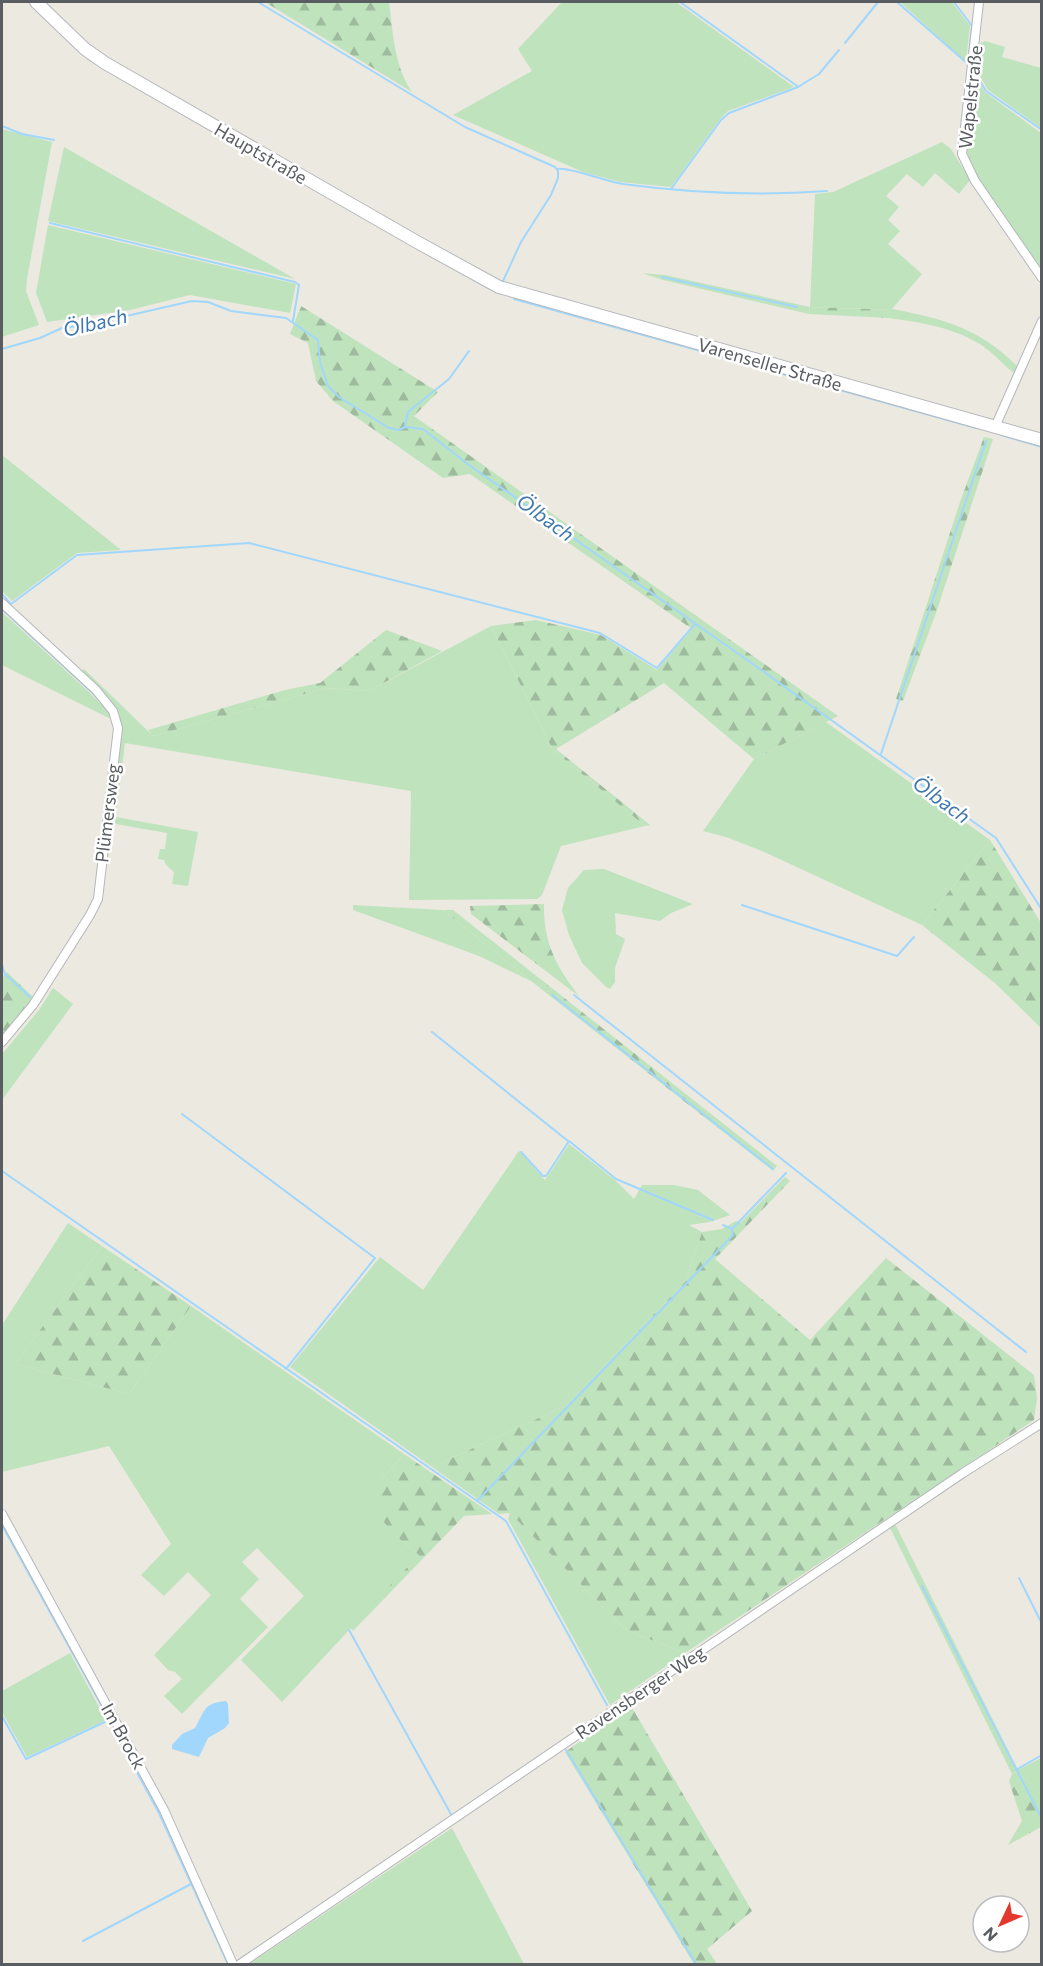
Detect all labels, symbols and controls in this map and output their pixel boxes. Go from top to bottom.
street label: Wapelstraße [954,44,986,150]
street label: Hauptstraße [211,118,311,188]
water label: Ölbach [61,303,129,341]
street label: Varenseller Straße [695,333,845,395]
water label: Ölbach [513,488,579,546]
street label: Plümersweg [90,762,124,864]
water label: Ölbach [909,770,975,828]
street label: Ravensberger Weg [571,1640,709,1743]
street label: Im Brock [97,1699,151,1773]
north arrow [971,1894,1031,1954]
text: N [979,1924,1001,1946]

